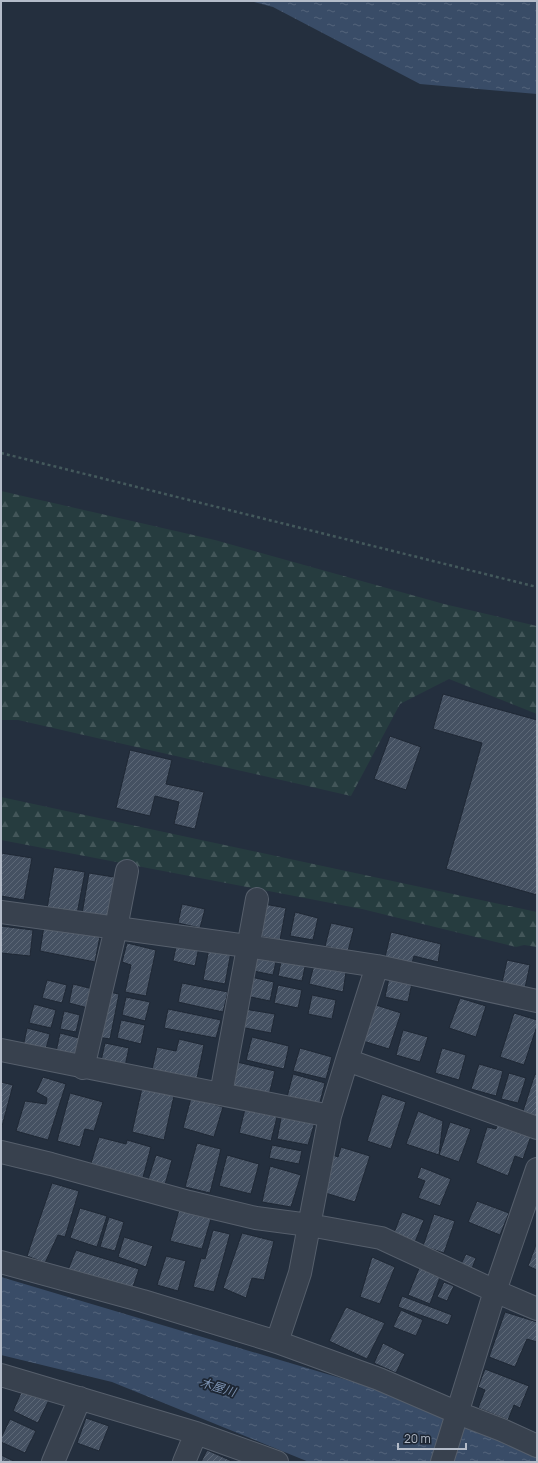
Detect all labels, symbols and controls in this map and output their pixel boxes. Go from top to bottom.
water label: 木屋川 [198,1374,240,1401]
scale bar [398,1425,466,1451]
text: 20 m [404,1430,431,1447]

